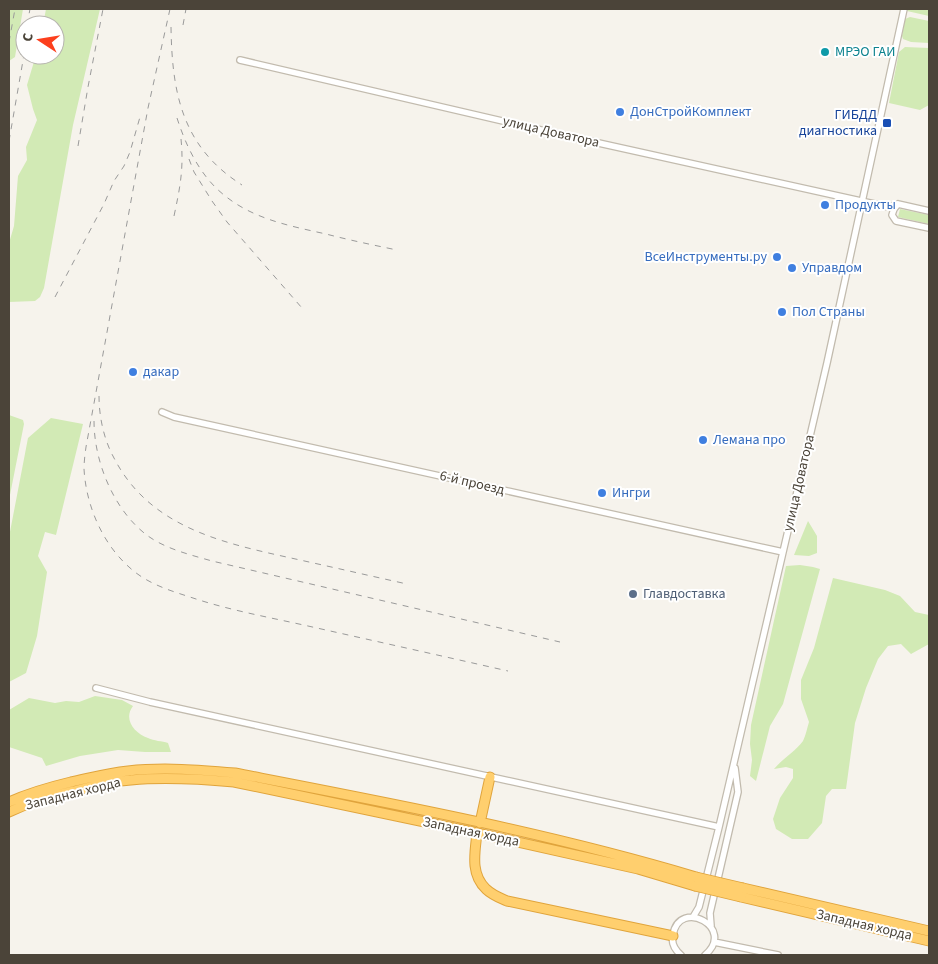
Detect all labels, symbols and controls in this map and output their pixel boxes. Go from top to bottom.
north arrow [15,15,65,65]
text: С [18,31,39,44]
place label: МРЭО ГАИ [835,42,895,62]
marker: МРЭО ГАИ [819,46,831,58]
place label: ДонСтройКомплект [630,102,752,122]
place label: ГИБДД диагностика [799,105,877,141]
marker: ДонСтройКомплект [614,106,626,118]
street label: улица Доватора [501,111,601,153]
marker: ГИБДД диагностика [881,117,893,129]
place label: Продукты [835,195,896,215]
marker: Продукты [819,199,831,211]
place label: ВсеИнструменты.ру [644,247,767,267]
marker: ВсеИнструменты.ру [771,251,783,263]
place label: Управдом [802,258,862,278]
marker: Управдом [786,262,798,274]
place label: Пол Страны [792,302,865,322]
marker: Пол Страны [776,306,788,318]
place label: дакар [143,362,179,382]
marker: дакар [127,366,139,378]
place label: Лемана про [713,430,786,450]
street label: улица Доватора [778,433,820,533]
marker: Лемана про [697,434,709,446]
street label: 6-й проезд [438,466,507,500]
place label: Ингри [612,483,651,503]
marker: Ингри [596,487,608,499]
place label: Главдоставка [643,584,725,604]
marker: Главдоставка [627,588,639,600]
street label: Западная хорда [23,772,123,816]
street label: Западная хорда [421,812,521,852]
street label: Западная хорда [814,904,914,946]

